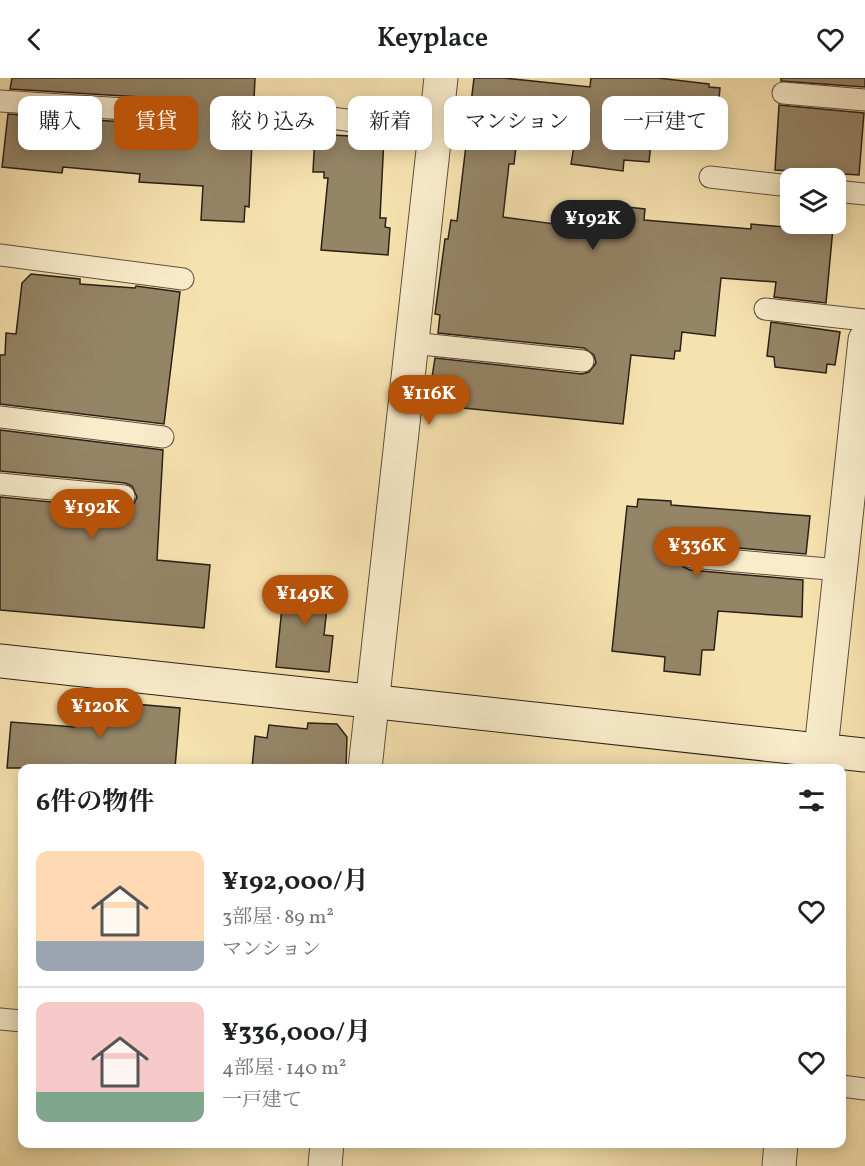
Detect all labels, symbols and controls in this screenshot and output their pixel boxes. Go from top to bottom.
text: Keyplace [377,20,488,58]
icon: back [18,23,51,56]
icon: heart [814,23,847,56]
chip: 購入 [18,96,102,150]
chip: 賃貸 [114,96,198,150]
chip: 絞り込み [210,96,336,150]
chip: 新着 [348,96,432,150]
chip: マンション [444,96,590,150]
chip: 一戸建て [602,96,728,150]
map controls [780,168,846,234]
button: layers [780,168,846,234]
pin: ¥192K [551,200,635,251]
text: ¥192K [565,205,621,233]
pin: ¥116K [387,375,471,426]
text: ¥116K [402,380,456,408]
pin: ¥192K [50,489,134,540]
text: ¥192K [64,494,120,522]
pin: ¥336K [655,527,739,578]
text: ¥336K [668,532,726,560]
pin: ¥149K [263,575,347,626]
text: ¥149K [276,580,334,608]
pin: ¥120K [58,688,142,739]
text: ¥120K [71,693,129,721]
icon: filters [795,784,828,817]
text: 6件の物件 [36,785,154,821]
text: ¥192,000/月 [222,864,369,900]
icon: home [84,875,156,947]
icon: heart [795,895,828,928]
text: 3部屋 · 89 m² [222,904,334,932]
text: マンション [222,936,321,964]
text: ¥336,000/月 [222,1015,371,1051]
icon: home [84,1026,156,1098]
icon: heart [795,1046,828,1079]
text: 4部屋 · 140 m² [222,1055,346,1083]
text: 一戸建て [222,1087,302,1115]

